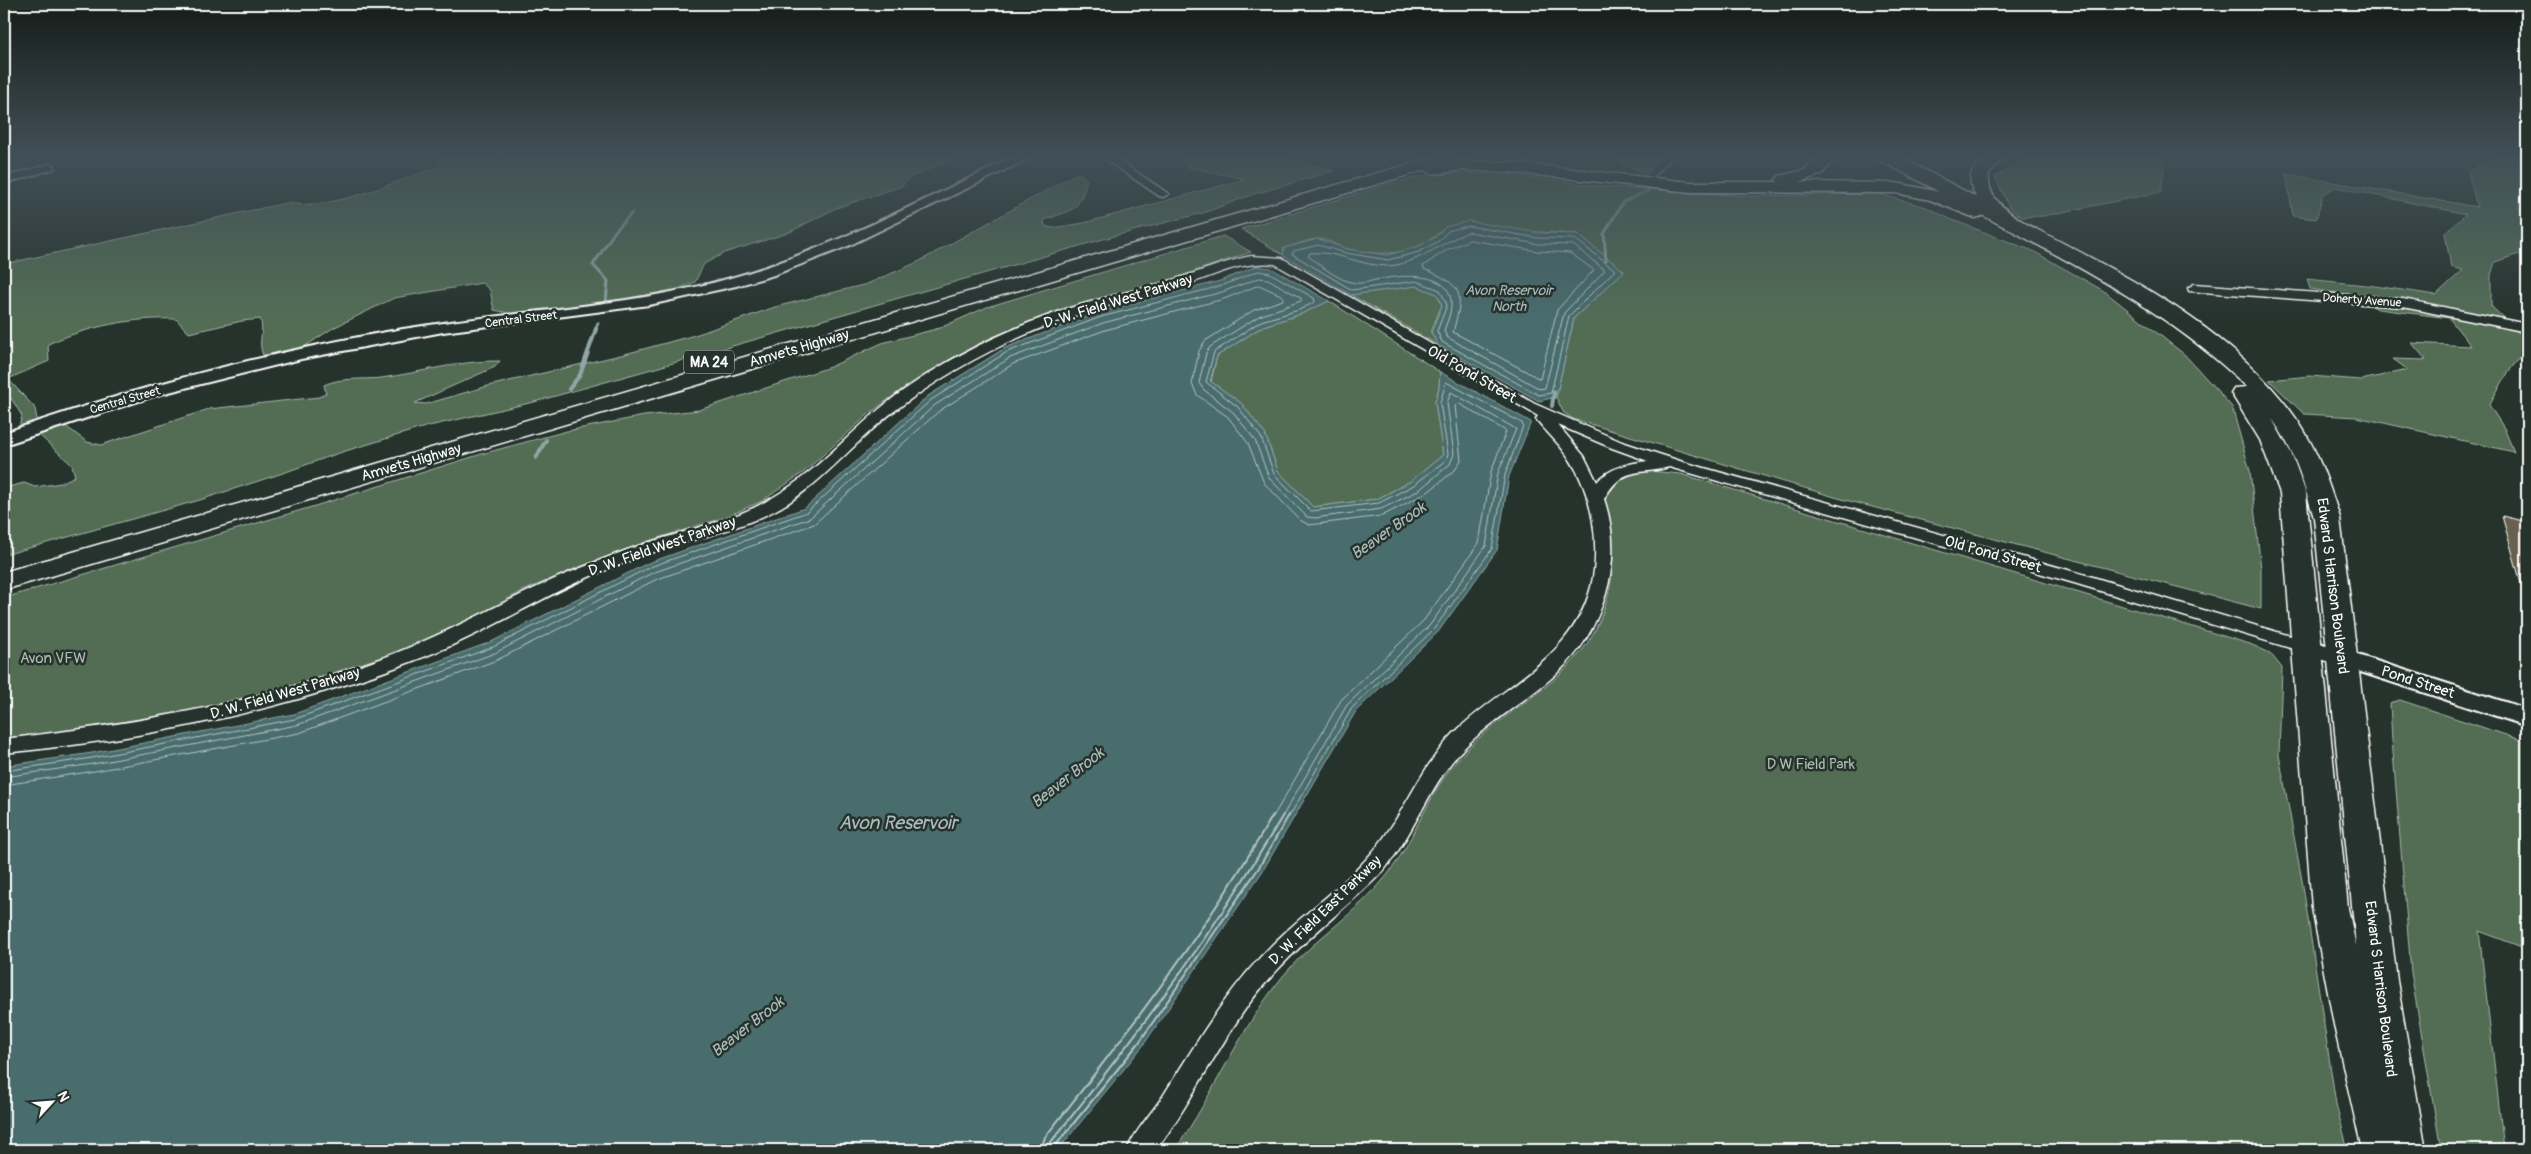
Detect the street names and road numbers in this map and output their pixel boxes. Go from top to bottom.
street label: D. W. Field West Parkway [1041,270,1195,333]
street label: Doherty Avenue [2322,290,2402,311]
street label: Central Street [484,308,558,331]
street label: Amvets Highway [747,325,852,372]
street label: Old Pond Street [1424,341,1520,408]
road number: MA 24 [684,351,734,374]
street label: Central Street [88,383,162,418]
street label: Amvets Highway [359,439,464,486]
street label: Edward S Harrison Boulevard [2312,497,2353,675]
street label: D. W. Field West Parkway [586,512,739,581]
street label: Old Pond Street [1942,532,2044,578]
street label: Pond Street [2379,662,2458,704]
street label: D. W. Field West Parkway [208,663,363,724]
street label: D. W. Field East Parkway [1265,851,1386,969]
street label: Edward S Harrison Boulevard [2360,900,2401,1078]

